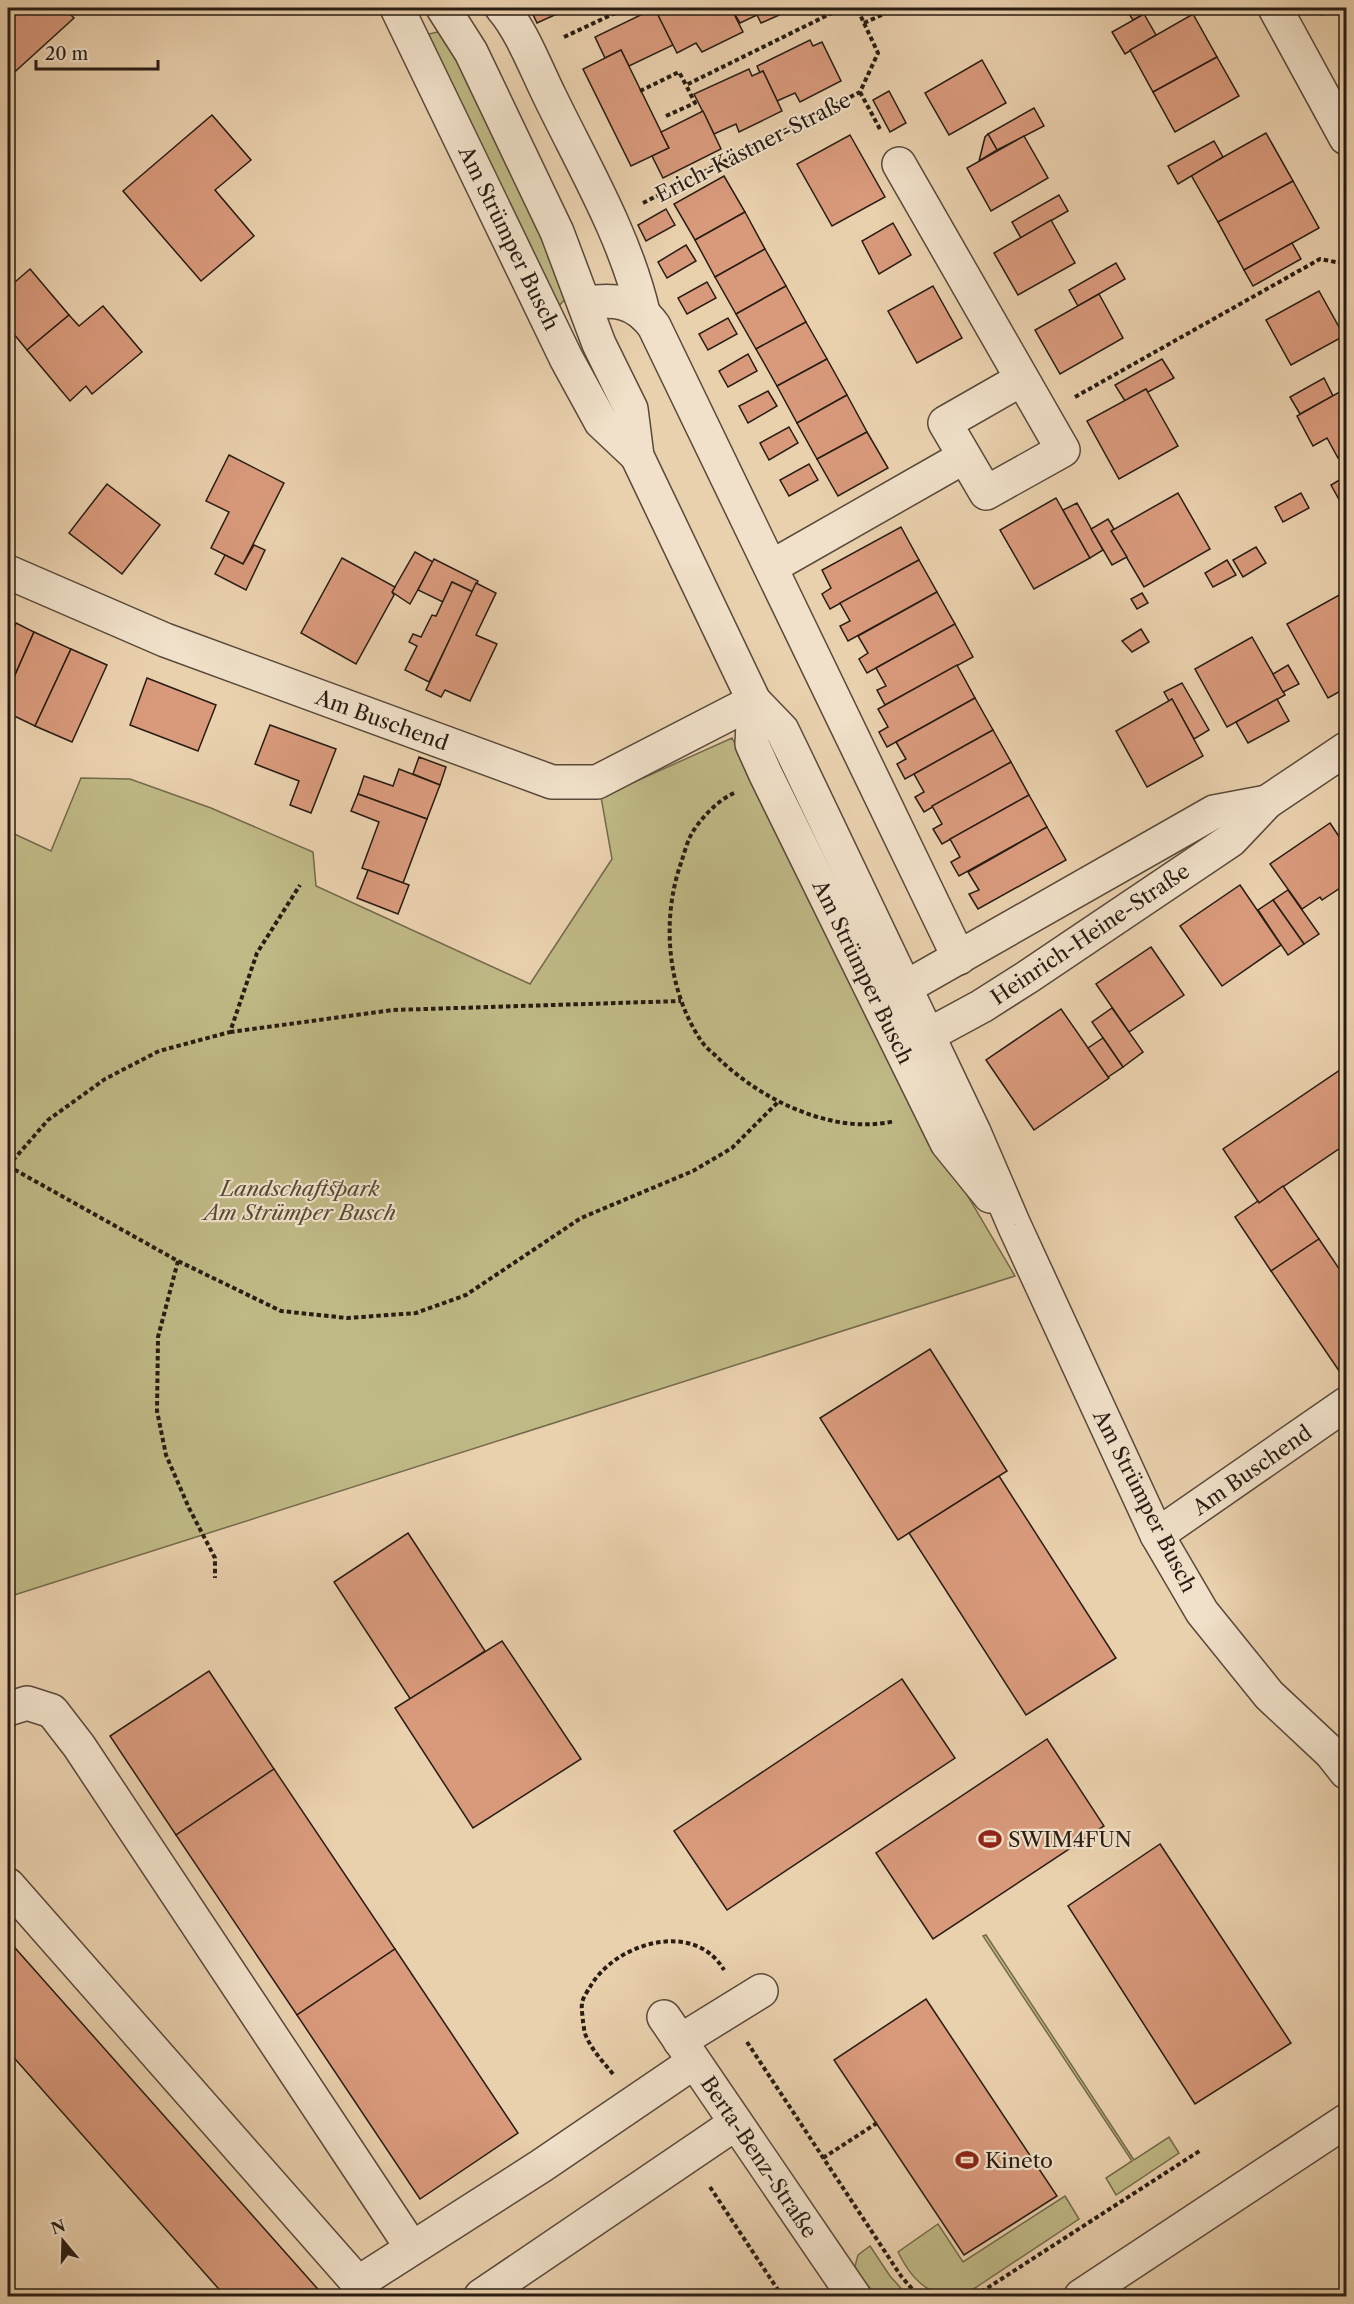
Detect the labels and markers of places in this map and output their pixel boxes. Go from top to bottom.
sports icon: SWIM4FUN [977,1826,1003,1852]
place label: SWIM4FUN [1008,1827,1132,1852]
sports icon: Kineto [954,2147,980,2173]
place label: Kineto [985,2148,1053,2173]

